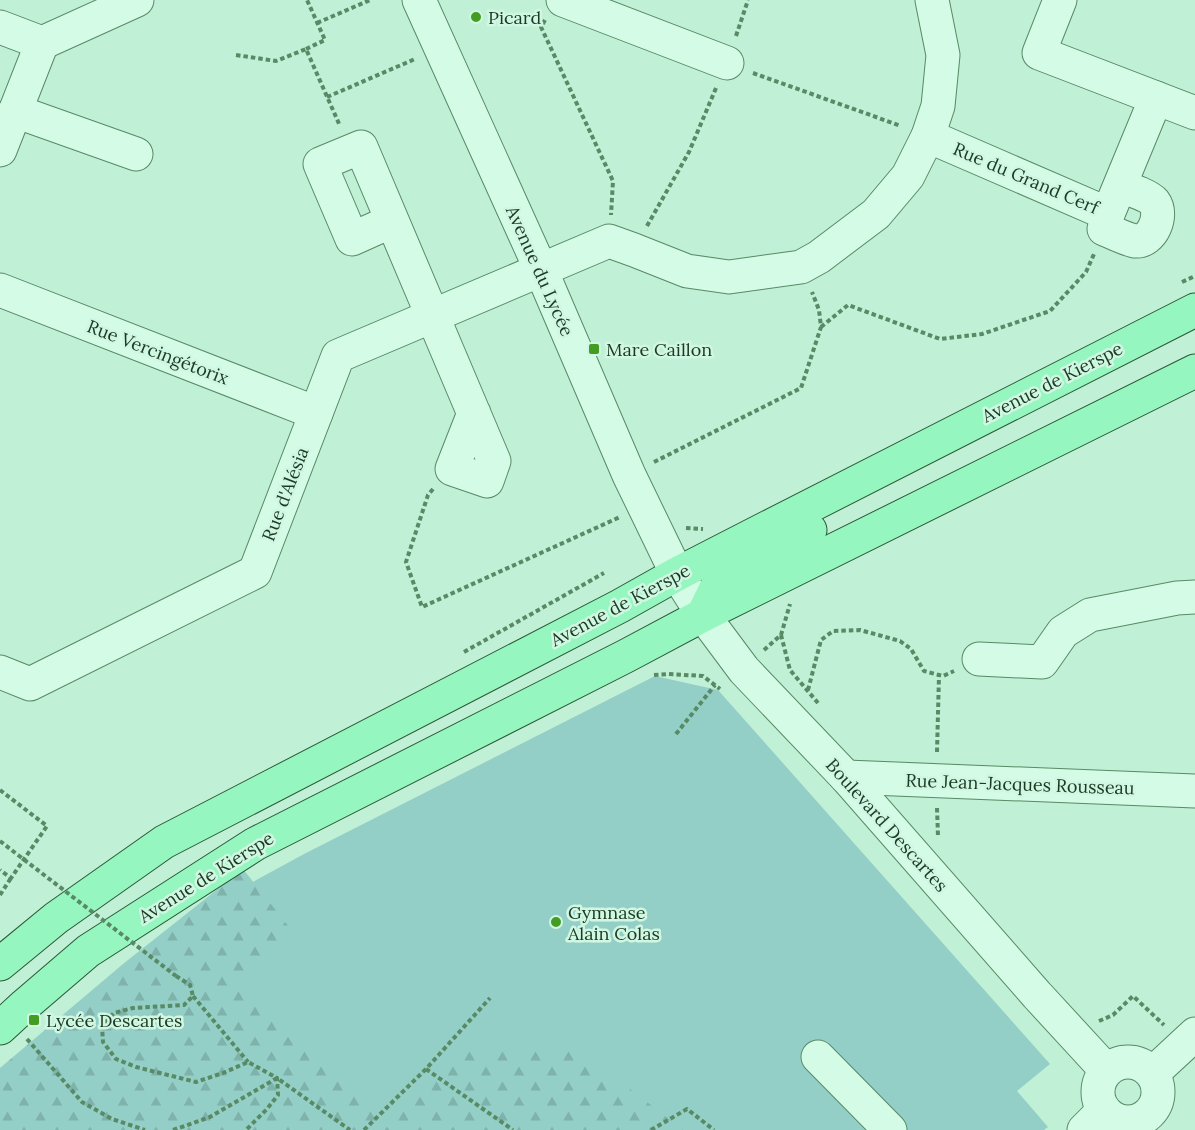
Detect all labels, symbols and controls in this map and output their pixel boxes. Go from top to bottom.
place label: Picard [488,6,541,29]
marker: Picard [469,10,483,24]
street label: Rue du Grand Cerf [950,137,1104,220]
street label: Avenue du Lycée [501,201,579,340]
street label: Rue Vercingétorix [84,314,233,390]
street label: Avenue de Kierspe [977,337,1126,428]
place label: Mare Caillon [606,338,712,361]
marker: Mare Caillon [587,342,601,356]
street label: Rue d'Alésia [257,444,313,544]
street label: Avenue de Kierspe [545,558,694,652]
street label: Boulevard Descartes [821,754,953,896]
street label: Rue Jean-Jacques Rousseau [905,769,1135,799]
street label: Avenue de Kierspe [133,826,278,928]
place label: Gymnase Alain Colas [567,901,660,945]
marker: Gymnase Alain Colas [549,915,563,929]
place label: Lycée Descartes [46,1009,182,1032]
marker: Lycée Descartes [27,1013,41,1027]

